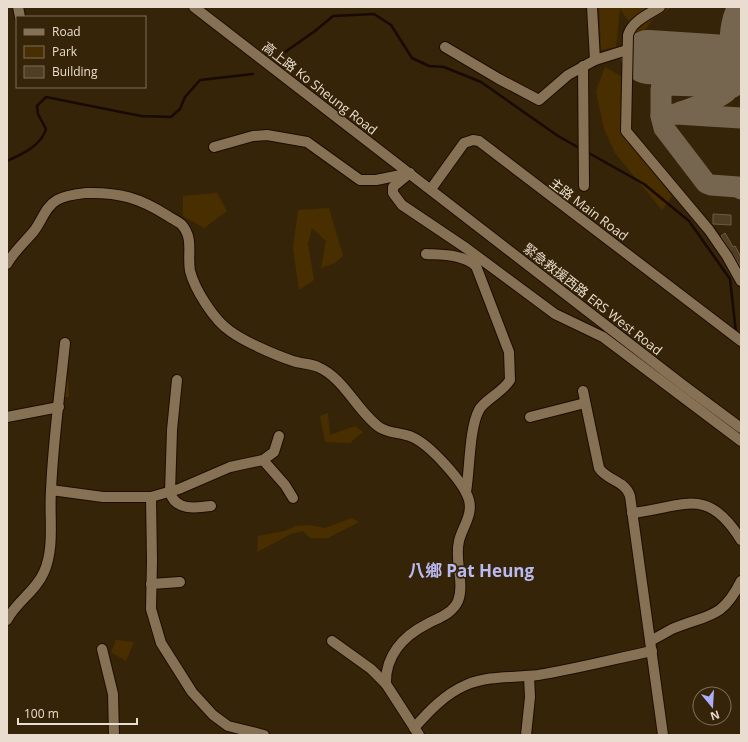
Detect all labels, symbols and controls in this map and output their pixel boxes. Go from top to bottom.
legend [16,16,146,88]
text: Road [52,23,81,40]
street label: 高上路 Ko Sheung Road [259,37,381,139]
text: Park [52,43,78,60]
text: Building [52,63,98,80]
street label: 主路 Main Road [546,174,632,244]
street label: 緊急救援西路 ERS West Road [520,239,666,359]
district label: 八鄉 Pat Heung [408,559,534,582]
north arrow [692,686,732,726]
scale bar [18,700,137,726]
text: 100 m [24,705,59,722]
text: N [709,707,722,725]

